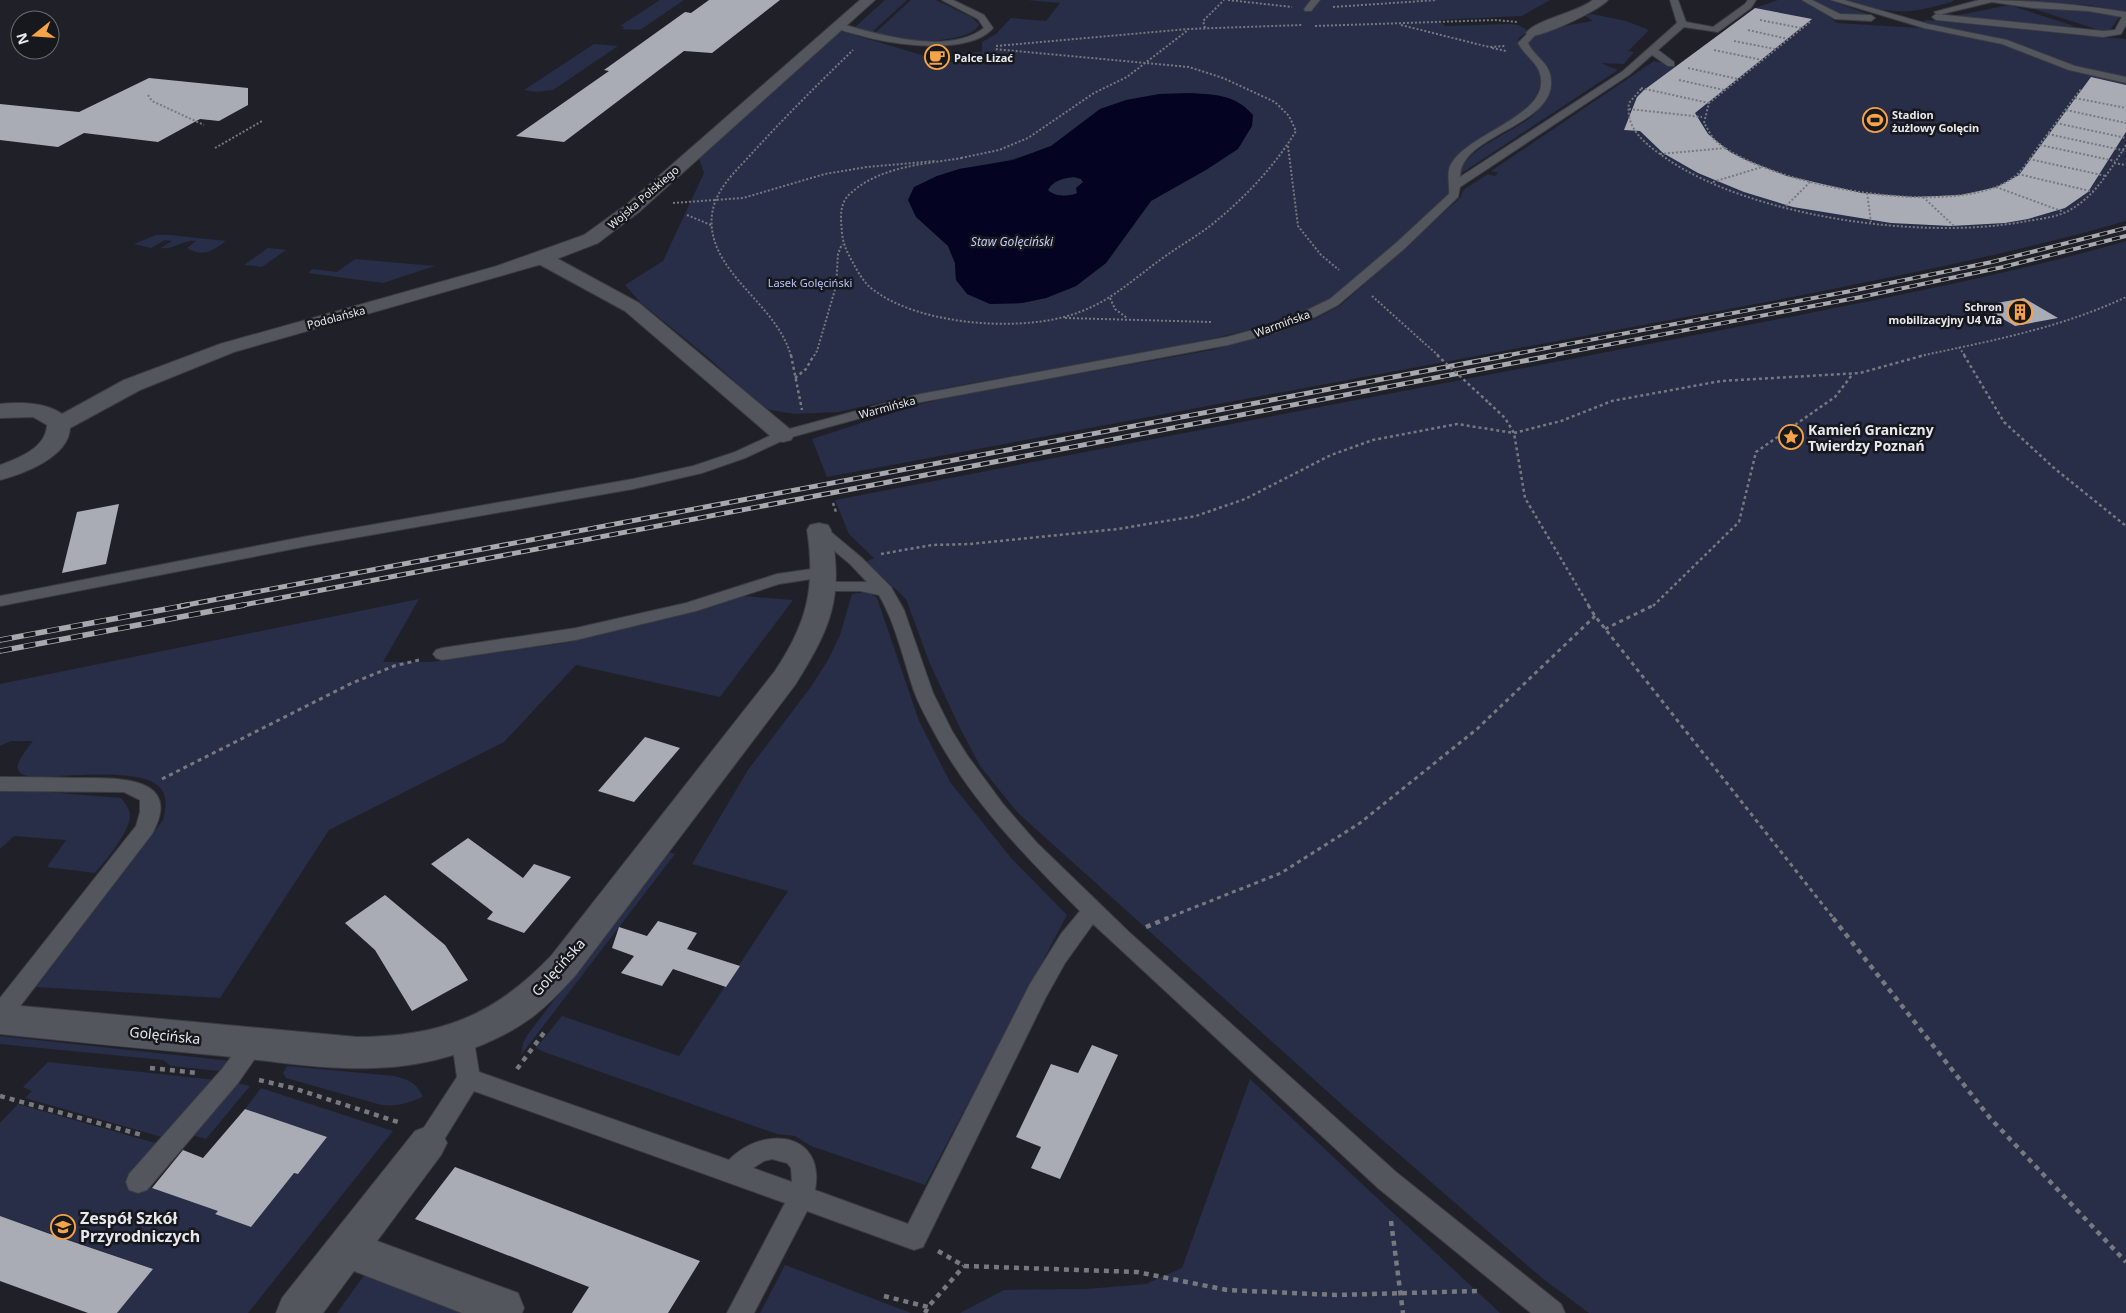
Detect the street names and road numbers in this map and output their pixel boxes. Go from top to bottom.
street label: Wojska Polskiego [604,162,682,232]
street label: Podolańska [305,302,367,332]
street label: Warmińska [1252,306,1312,340]
street label: Warmińska [857,392,917,422]
street label: Golęcińska [527,934,589,1000]
street label: Golęcińska [129,1022,201,1048]

